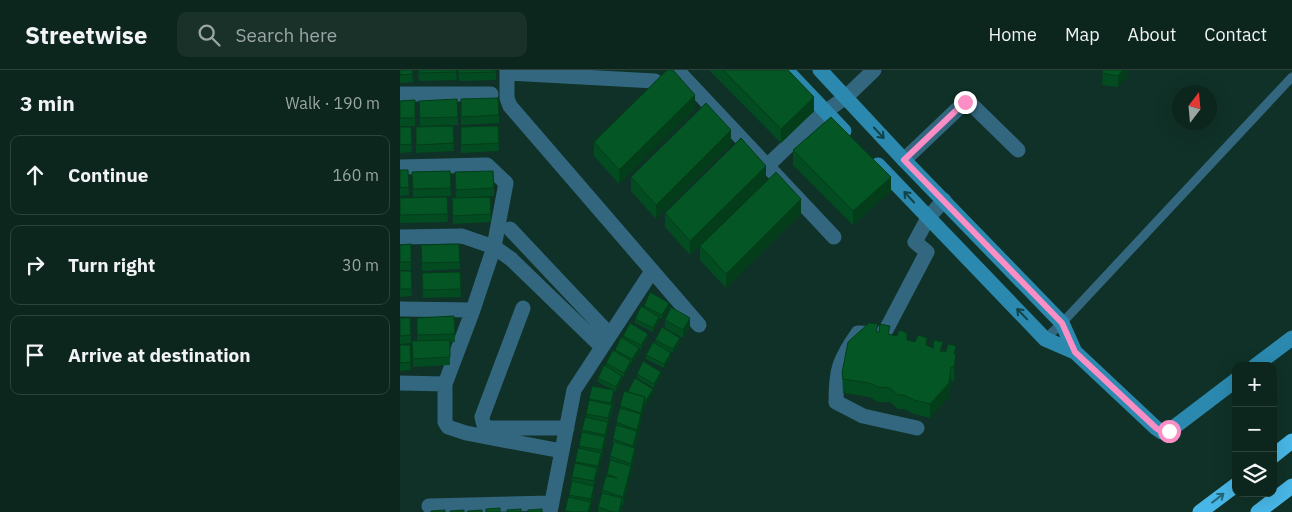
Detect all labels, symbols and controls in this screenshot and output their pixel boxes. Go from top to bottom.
search box [177,12,527,57]
text: Streetwise [25,19,147,51]
icon: search [195,21,223,49]
text: Search here [235,23,337,47]
text: Home [989,23,1037,46]
text: Map [1065,23,1100,46]
text: About [1128,23,1176,46]
text: Contact [1204,23,1267,46]
north arrow [1172,85,1217,130]
text: 3 min [20,89,75,117]
route end [954,91,977,114]
text: Walk · 190 m [285,93,380,113]
one-way arrow [873,127,885,139]
icon: ahead [21,161,49,189]
text: Continue [68,163,148,187]
text: 160 m [332,165,379,185]
one-way arrow [903,191,915,204]
icon: right [21,251,49,279]
text: Turn right [68,253,155,277]
text: 30 m [342,255,379,275]
one-way arrow [1016,308,1028,321]
icon: arrive [21,341,49,369]
text: Arrive at destination [68,343,251,367]
map controls [1232,362,1277,497]
button: + [1232,362,1277,407]
button: − [1232,407,1277,452]
route start [1158,420,1181,443]
button: layers [1232,452,1277,497]
one-way arrow [1211,493,1224,504]

